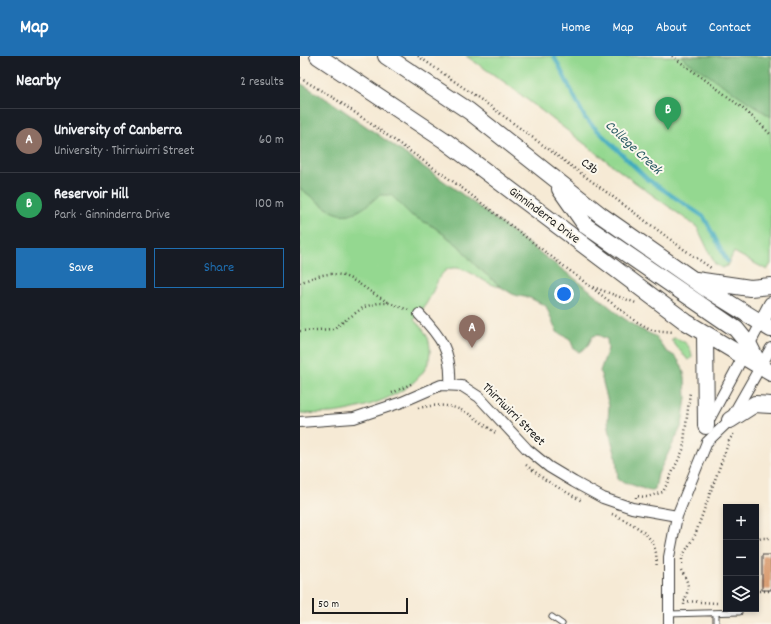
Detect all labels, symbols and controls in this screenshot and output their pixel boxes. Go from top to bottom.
text: Map [20,15,49,42]
text: Home [561,18,590,38]
text: Map [612,18,634,38]
text: About [656,18,687,38]
text: Contact [709,18,751,38]
text: Nearby [16,70,60,94]
text: 2 results [240,73,284,92]
pin: B [655,97,681,130]
water label: College Creek [600,116,667,181]
text: University of Canberra [54,120,181,142]
text: A [25,131,33,150]
text: 60 m [259,131,284,150]
text: University · Thirriwirri Street [54,142,194,161]
street label: C3b [576,154,602,180]
street label: Ginninderra Drive [504,183,584,249]
text: Reservoir Hill [54,184,129,206]
text: B [26,195,32,214]
text: 100 m [255,195,284,214]
text: Park · Ginninderra Drive [54,206,170,225]
button: Save [16,248,146,288]
button: Share [154,248,284,288]
your location [554,284,574,304]
pin: A [459,315,485,348]
street label: Thirriwirri Street [477,379,549,451]
map controls [723,504,759,612]
button: + [723,504,759,540]
button: − [723,540,759,576]
button: layers [723,576,759,612]
scale bar [312,596,408,615]
text: 50 m [318,597,339,613]

